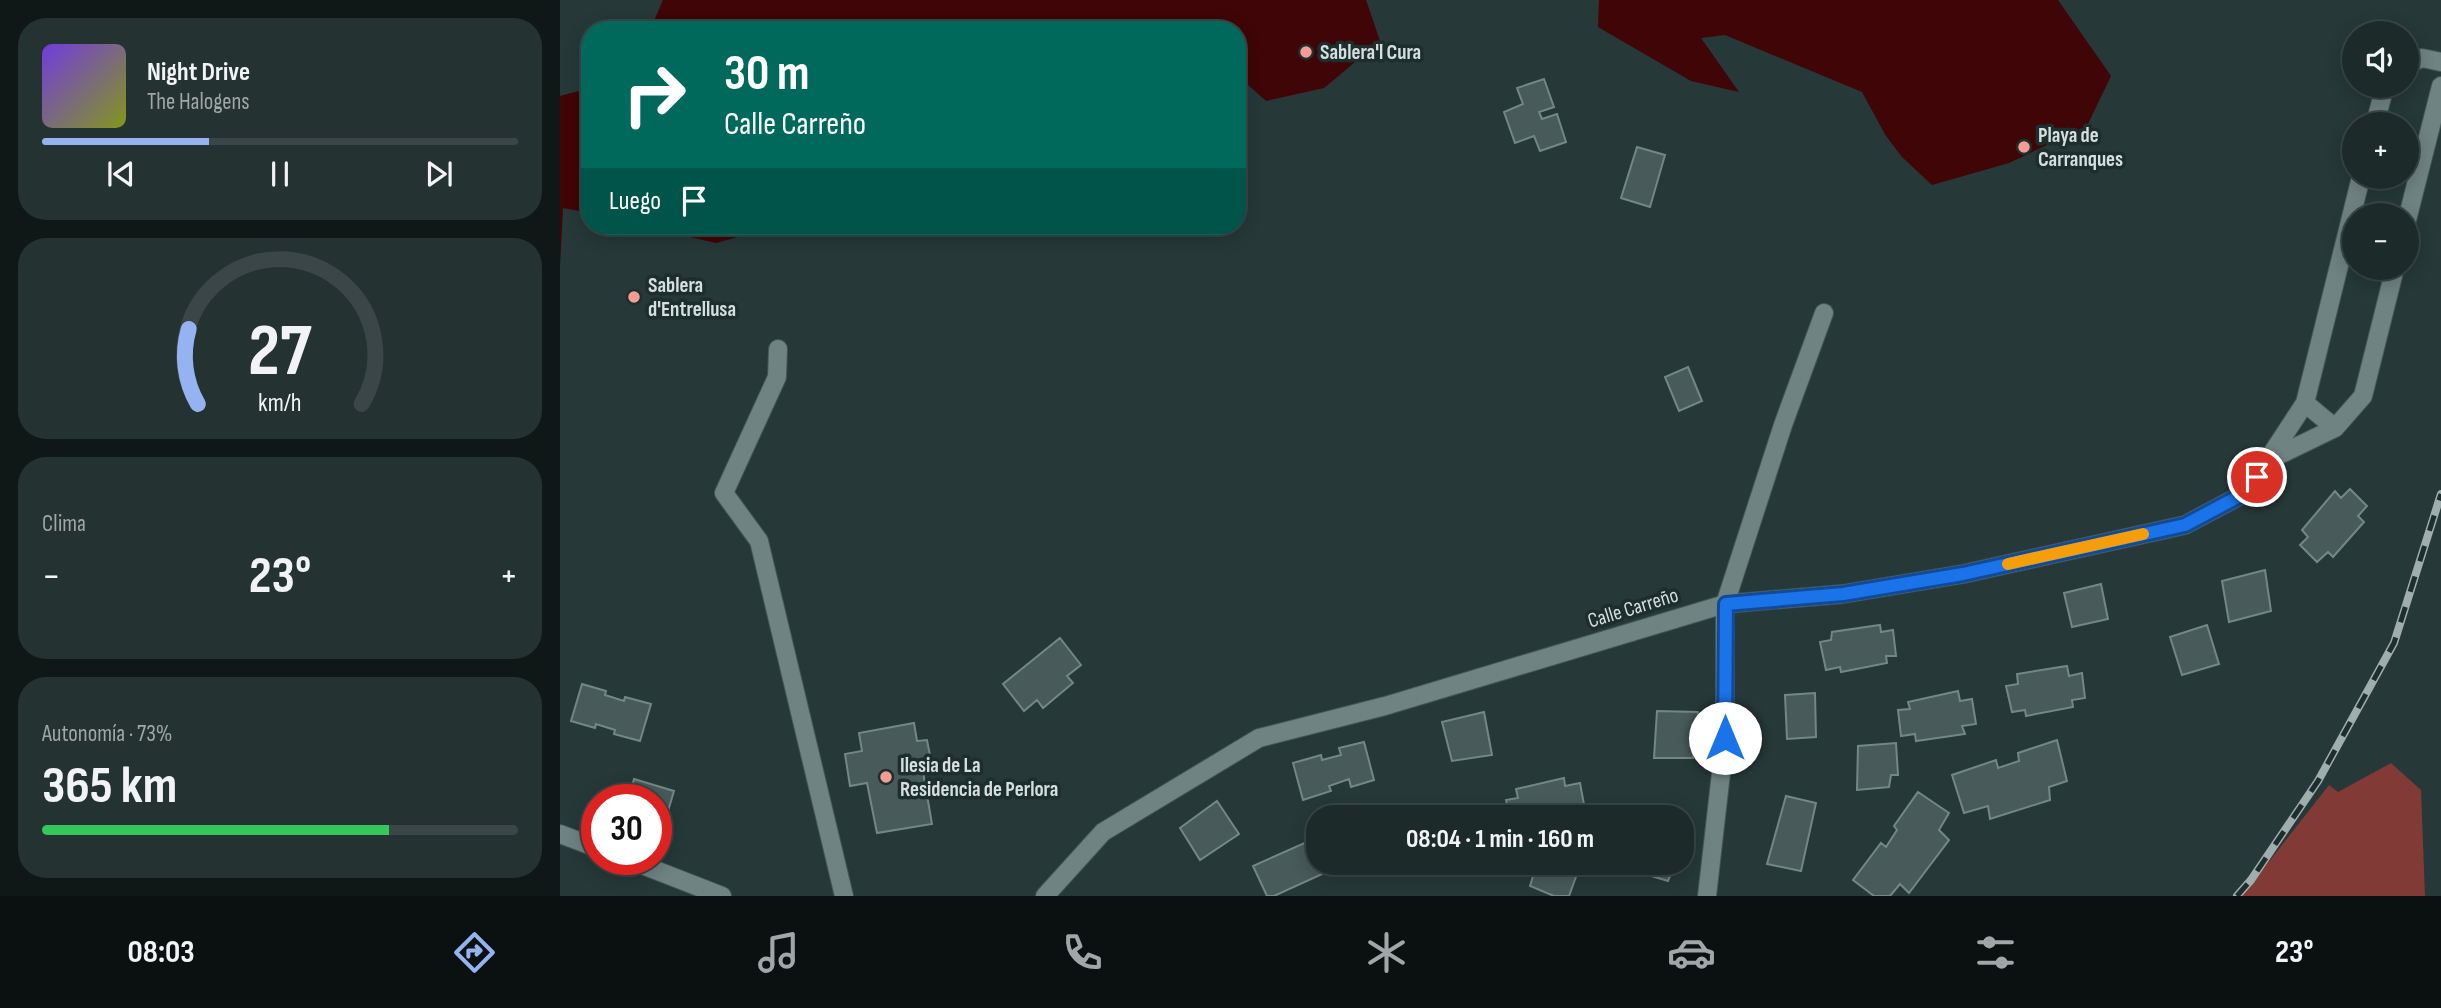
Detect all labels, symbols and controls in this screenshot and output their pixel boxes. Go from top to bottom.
map controls [2342,21,2419,280]
button: sound [2342,21,2419,98]
place label: Sablera'l Cura [1320,40,1421,65]
marker: Sablera'l Cura [1298,44,1314,60]
text: 30 m [724,45,809,104]
icon: right [609,49,700,140]
text: Night Drive [147,57,250,88]
text: The Halogens [147,88,250,116]
text: Calle Carreño [724,105,866,144]
button: + [2342,112,2419,189]
place label: Playa de Carranques [2038,123,2123,172]
marker: Playa de Carranques [2016,139,2032,155]
icon: previous [102,155,140,193]
icon: pause [261,155,299,193]
icon: next [420,155,458,193]
icon: arrive [675,182,713,220]
text: Luego [609,186,661,217]
button: − [2342,203,2419,280]
place label: Sablera d'Entrellusa [648,273,736,322]
marker: Sablera d'Entrellusa [626,289,642,305]
text: 27 [248,309,312,397]
text: km/h [258,388,302,419]
pin [2227,447,2287,507]
icon: arrive [2238,458,2276,496]
text: Clima [42,510,86,538]
text: 23° [249,545,311,608]
text: − [42,554,61,599]
text: + [499,554,518,599]
street label: Calle Carreño [1585,582,1681,634]
position arrow [1688,701,1762,775]
text: Autonomía · 73% [42,720,173,748]
place label: Ilesia de La Residencia de Perlora [900,753,1058,802]
text: 365 km [42,755,177,818]
marker: Ilesia de La Residencia de Perlora [878,769,894,785]
speed limit sign: 30 [581,784,672,875]
text: 08:04 · 1 min · 160 m [1406,824,1594,855]
icon: directions [450,928,499,977]
icon: music [754,928,803,977]
icon: phone [1058,928,1107,977]
icon: climate [1362,928,1411,977]
icon: car [1667,928,1716,977]
icon: filters [1971,928,2020,977]
text: 08:03 [128,933,195,972]
text: 23° [2275,933,2313,972]

